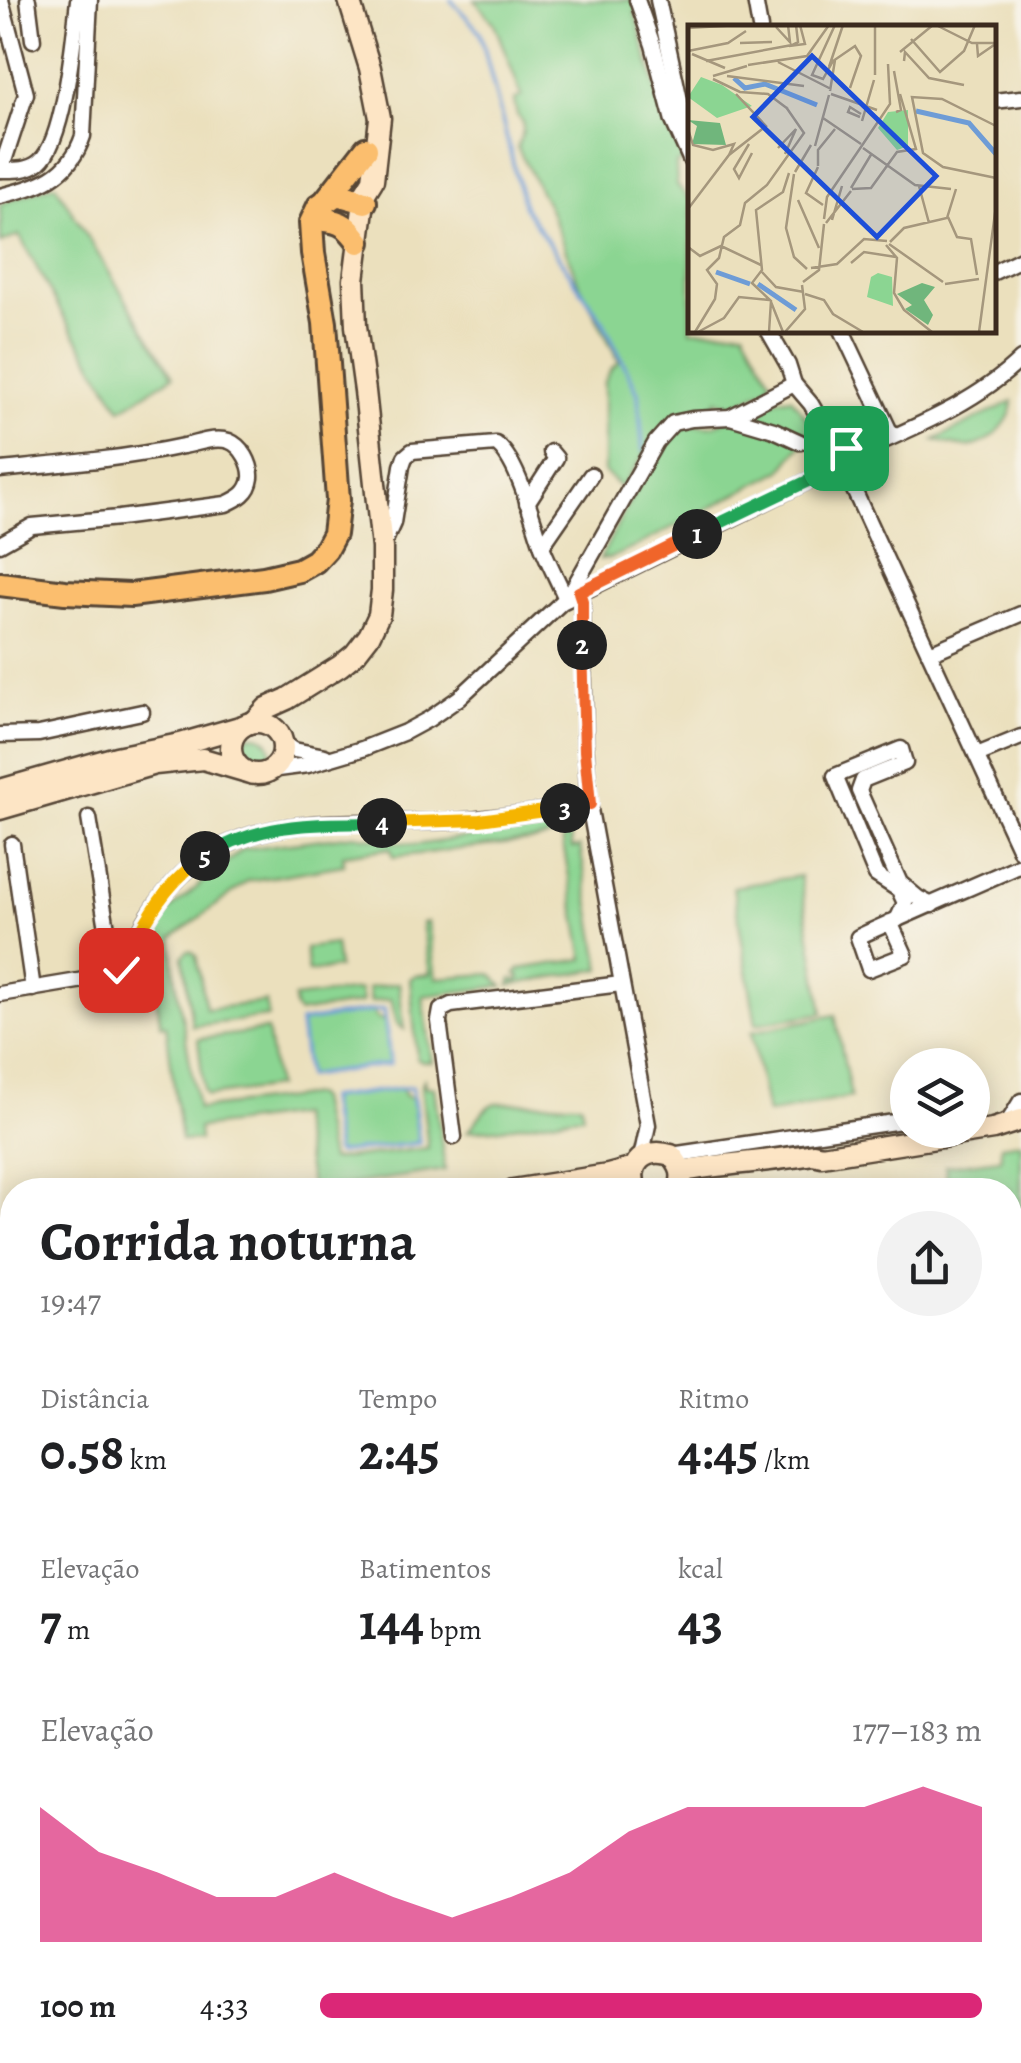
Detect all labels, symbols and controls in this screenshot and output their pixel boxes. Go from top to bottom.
inset map [688,25,996,332]
pin [804,406,889,491]
icon: arrive [819,421,874,476]
pin: 1 [672,509,722,559]
text: 1 [692,515,702,553]
pin: 2 [557,620,607,670]
text: 2 [575,626,589,664]
pin: 3 [540,783,590,833]
text: 3 [559,789,571,827]
pin: 4 [357,798,407,848]
text: 4 [375,804,389,842]
pin: 5 [180,831,230,881]
text: 5 [199,837,211,875]
pin [79,928,164,1013]
icon: check [94,943,149,998]
map controls [890,1048,990,1148]
button: layers [890,1048,990,1148]
text: Corrida noturna [40,1204,416,1279]
button: share [877,1211,982,1316]
text: 19:47 [40,1279,101,1323]
text: Distância [40,1380,149,1418]
text: Tempo [359,1380,437,1418]
text: Ritmo [678,1380,749,1418]
text: 0.58 [40,1418,124,1486]
text: 2:45 [359,1418,440,1486]
text: 4:45 [678,1418,758,1486]
text: km [124,1441,167,1479]
text: /km [758,1441,810,1479]
text: Elevação [40,1550,140,1588]
text: Batimentos [359,1550,492,1588]
text: kcal [678,1550,723,1588]
text: 7 [40,1588,61,1656]
text: 144 [359,1588,424,1656]
text: 43 [678,1588,723,1656]
text: m [61,1611,90,1649]
text: bpm [424,1611,482,1649]
text: Elevação [40,1708,154,1752]
text: 177–183 m [852,1708,982,1752]
text: 100 m [40,1984,116,2028]
text: 4:33 [200,1984,249,2028]

